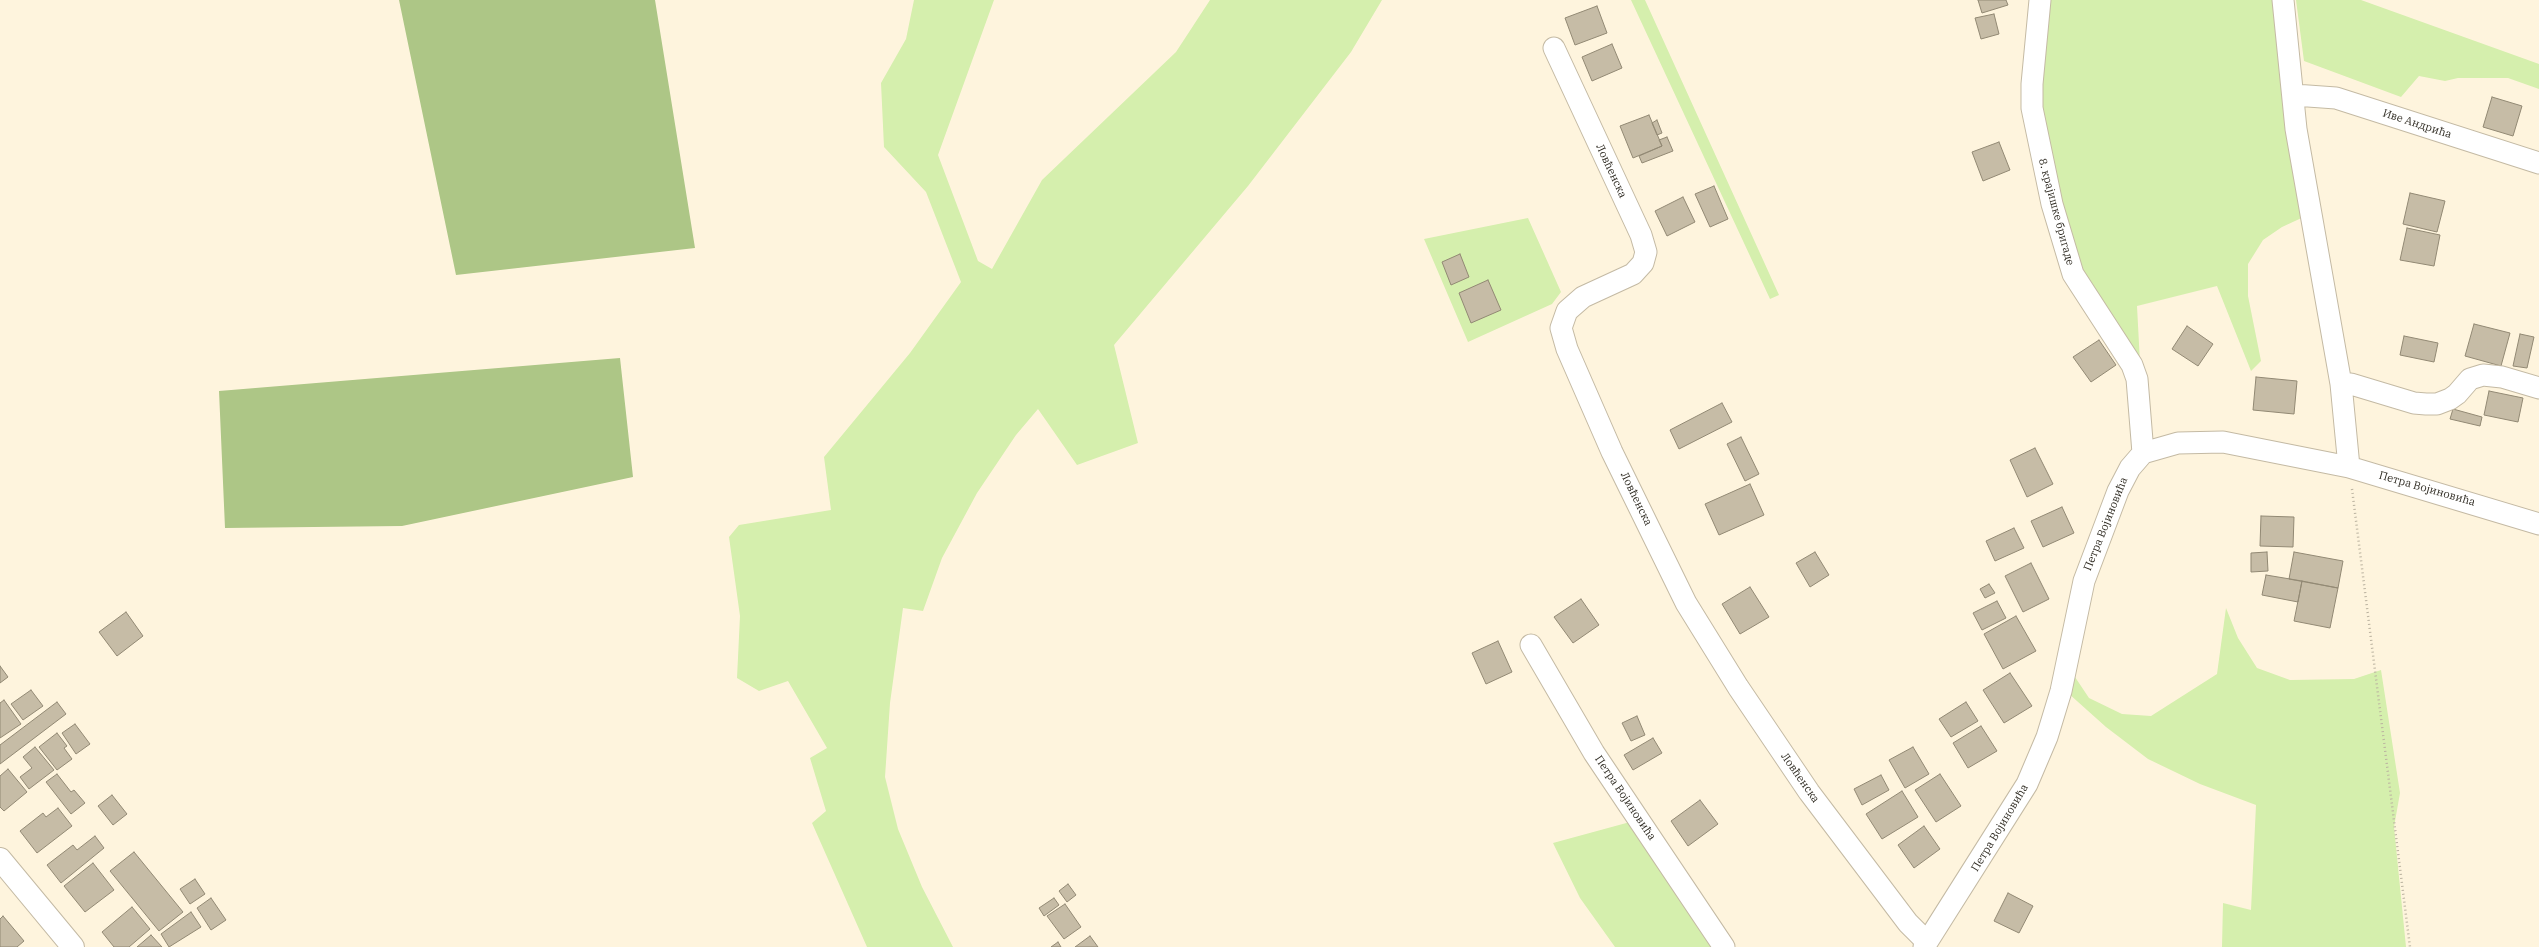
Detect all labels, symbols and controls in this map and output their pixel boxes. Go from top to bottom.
street label: Иве Андрића [2381,107,2453,141]
street label: Ловћенска [1593,142,1629,200]
street label: 8. крајишке бригаде [2035,157,2077,267]
street label: Петра Војиновића [2377,469,2477,509]
street label: Ловћенска [1617,470,1655,528]
street label: Петра Војиновића [2081,475,2131,573]
street label: Ловћенска [1778,751,1822,805]
street label: Петра Војиновића [1592,753,1658,843]
street label: Петра Војиновића [1969,782,2031,874]

